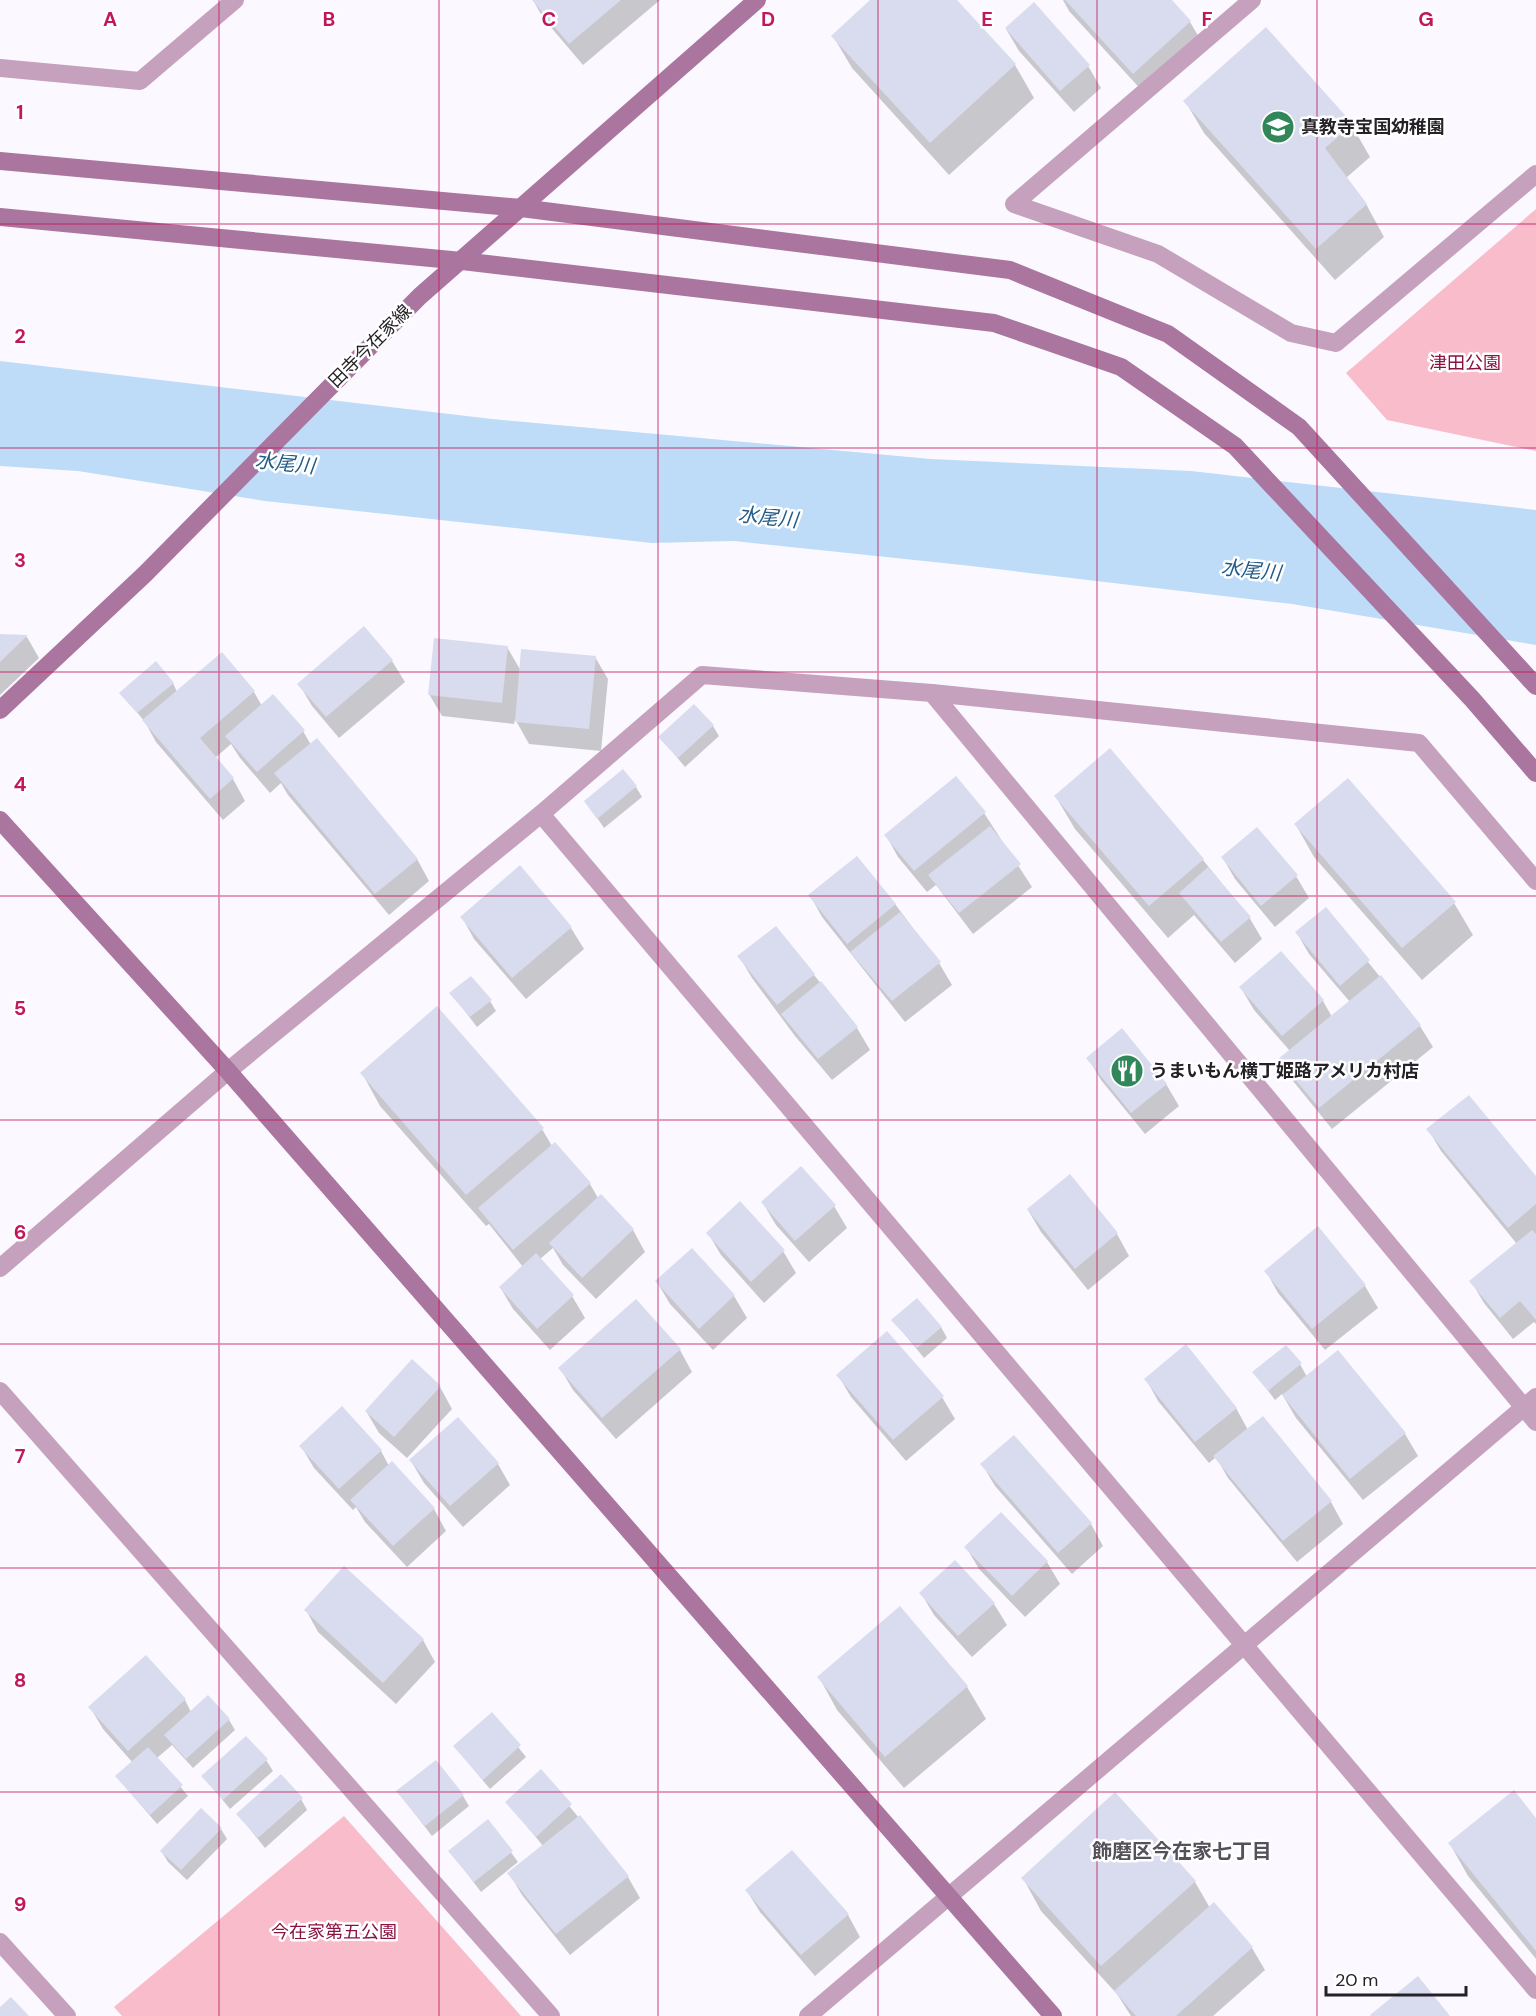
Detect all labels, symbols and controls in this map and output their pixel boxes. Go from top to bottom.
text: A [103,6,117,32]
text: B [323,6,335,32]
text: C [542,6,556,32]
text: D [761,6,775,32]
text: E [981,6,993,32]
text: F [1201,6,1213,32]
text: G [1418,6,1434,32]
text: 1 [16,99,24,125]
school or university icon: 真教寺宝国幼稚園 [1260,109,1296,145]
place label: 真教寺宝国幼稚園 [1301,115,1445,139]
street label: 田寺今在家線 [323,299,417,393]
text: 2 [14,323,26,349]
park label: 津田公園 [1429,351,1501,375]
water label: 水尾川 [254,447,318,479]
water label: 水尾川 [737,501,801,533]
text: 3 [14,547,26,573]
water label: 水尾川 [1220,554,1284,586]
text: 4 [14,771,27,797]
text: 5 [14,995,26,1021]
restaurant icon: うまいもん横丁姫路アメリカ村店 [1109,1053,1145,1089]
place label: うまいもん横丁姫路アメリカ村店 [1150,1059,1419,1083]
text: 6 [14,1219,26,1245]
text: 7 [15,1443,26,1469]
text: 8 [14,1667,26,1693]
district label: 飾磨区今在家七丁目 [1092,1838,1272,1864]
text: 9 [14,1891,26,1917]
park label: 今在家第五公園 [271,1920,397,1944]
scale bar [1326,1959,1466,1997]
text: 20 m [1335,1968,1378,1992]

